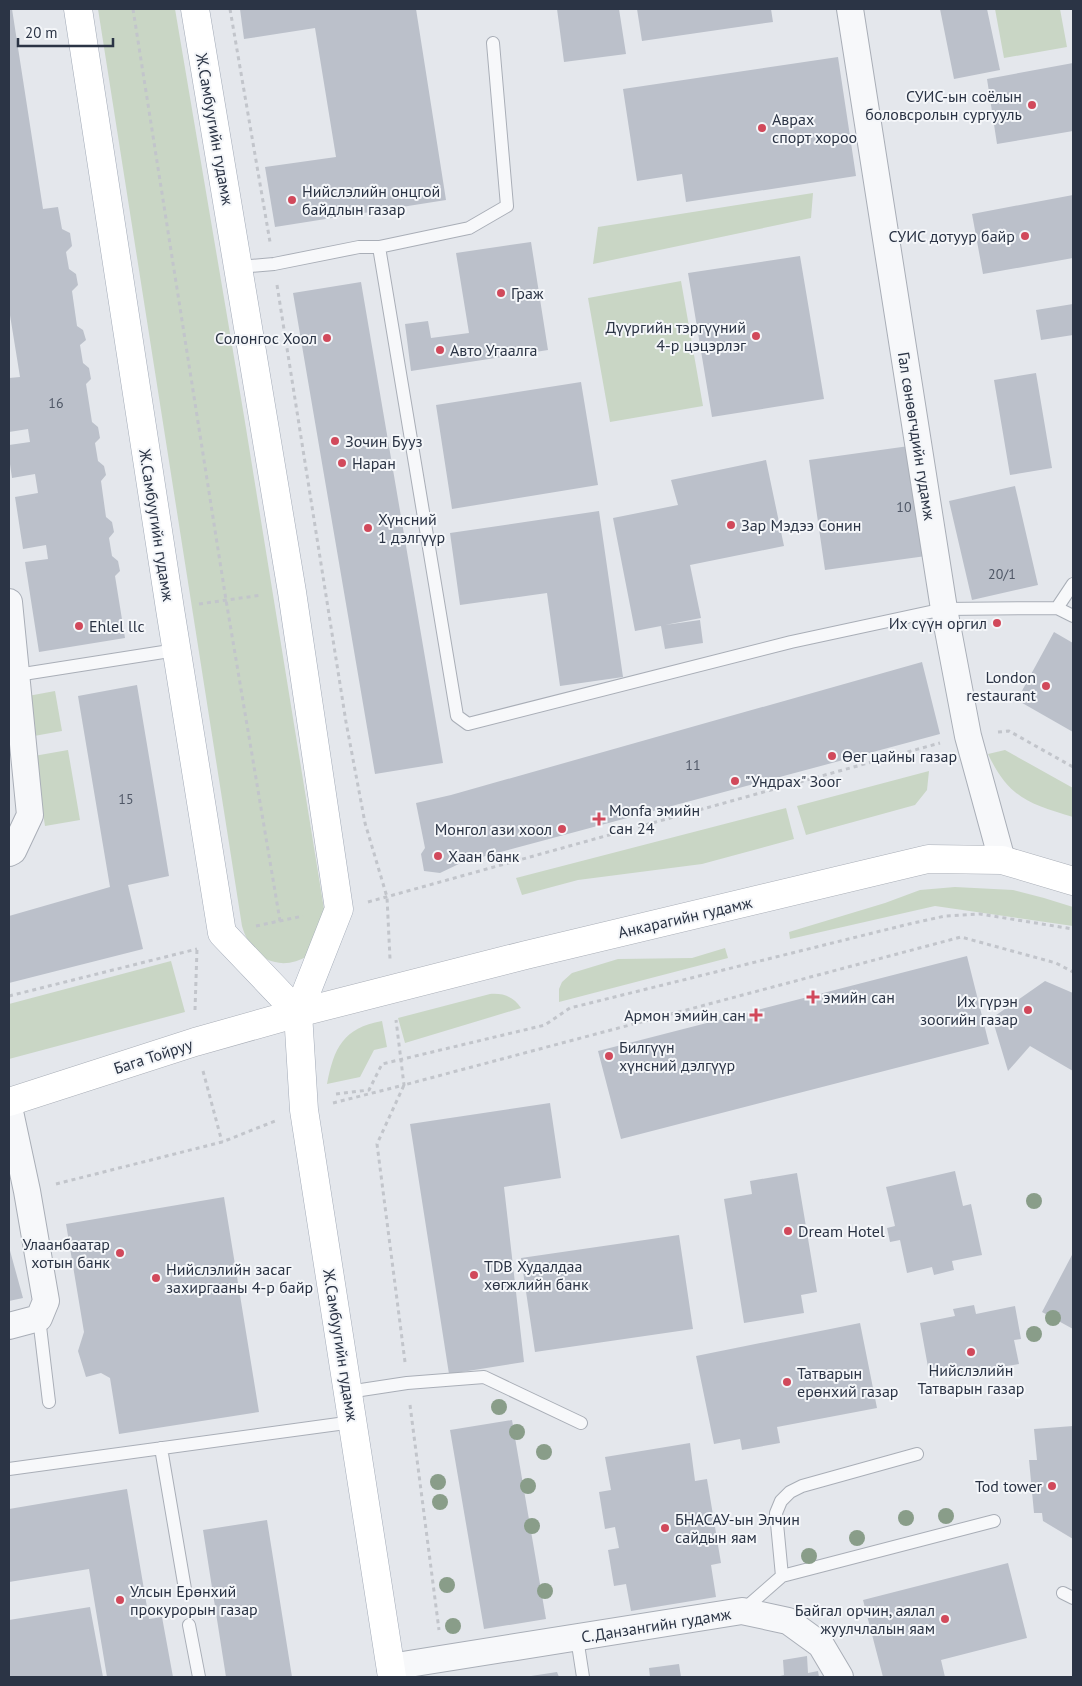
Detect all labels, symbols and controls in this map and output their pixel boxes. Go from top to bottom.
scale bar [18,15,112,47]
text: 20 m [25,23,58,42]
street label: Ж.Самбуугийн гудамж [192,50,238,207]
place label: СУИС-ын соёлын боловсролын сургууль [865,86,1022,124]
marker: СУИС-ын соёлын боловсролын сургууль [1026,99,1038,111]
place label: Аврах спорт хороо [772,109,857,147]
marker: Аврах спорт хороо [756,122,768,134]
place label: Нийслэлийн онцгой байдлын газар [302,181,440,219]
marker: Нийслэлийн онцгой байдлын газар [286,194,298,206]
place label: СУИС дотуур байр [889,226,1015,246]
marker: СУИС дотуур байр [1019,230,1031,242]
place label: Граж [511,283,544,303]
marker: Граж [495,287,507,299]
place label: Дүүргийн тэргүүний 4-р цэцэрлэг [606,317,746,355]
place label: Солонгос Хоол [215,328,317,348]
marker: Дүүргийн тэргүүний 4-р цэцэрлэг [750,330,762,342]
marker: Солонгос Хоол [321,332,333,344]
place label: Авто Угаалга [450,340,538,360]
marker: Авто Угаалга [434,344,446,356]
street label: Гал сөнөөгчдийн гудамж [894,350,940,522]
house number: 16 [48,394,64,412]
place label: Зочин Бууз [345,431,423,451]
marker: Зочин Бууз [329,435,341,447]
street label: Ж.Самбуугийн гудамж [135,446,179,603]
place label: Наран [352,453,396,473]
marker: Наран [336,457,348,469]
house number: 10 [896,498,912,516]
place label: Хүнсний 1 дэлгүүр [378,509,445,547]
place label: Зар Мэдээ Сонин [741,515,862,535]
marker: Зар Мэдээ Сонин [725,519,737,531]
marker: Хүнсний 1 дэлгүүр [362,522,374,534]
house number: 20/1 [988,565,1016,583]
place label: Их сүүн оргил [889,613,987,633]
place label: Ehlel llc [89,616,145,636]
marker: Их сүүн оргил [991,617,1003,629]
marker: Ehlel llc [73,620,85,632]
place label: London restaurant [966,667,1037,705]
marker: London restaurant [1040,680,1052,692]
place label: Өег цайны газар [842,746,957,766]
marker: Өег цайны газар [826,750,838,762]
house number: 11 [685,756,701,774]
place label: "Ундрах" Зоог [745,771,841,791]
marker: "Ундрах" Зоог [729,775,741,787]
house number: 15 [118,790,134,808]
place label: Monfa эмийн сан 24 [609,800,700,838]
marker: Monfa эмийн сан 24 [593,813,605,825]
place label: Монгол ази хоол [435,819,552,839]
marker: Монгол ази хоол [556,823,568,835]
place label: Хаан банк [448,846,520,866]
marker: Хаан банк [432,850,444,862]
street label: Анкарагийн гудамж [616,892,754,942]
place label: эмийн сан [823,987,895,1007]
marker: эмийн сан [807,991,819,1003]
place label: Их гүрэн зоогийн газар [920,991,1018,1029]
marker: Их гүрэн зоогийн газар [1022,1004,1034,1016]
place label: Армон эмийн сан [624,1005,746,1025]
marker: Армон эмийн сан [750,1009,762,1021]
street label: Бага Тойруу [111,1034,196,1078]
place label: Билгүүн хүнсний дэлгүүр [619,1037,735,1075]
marker: Билгүүн хүнсний дэлгүүр [603,1050,615,1062]
place label: Dream Hotel [798,1221,885,1241]
marker: Dream Hotel [782,1225,794,1237]
place label: Улаанбаатар хотын банк [23,1234,110,1272]
marker: Улаанбаатар хотын банк [114,1247,126,1259]
place label: TDB Худалдаа хөгжлийн банк [484,1256,589,1294]
place label: Нийслэлийн засаг захиргааны 4-р байр [166,1259,313,1297]
street label: Ж.Самбуугийн гудамж [319,1266,363,1423]
marker: TDB Худалдаа хөгжлийн банк [468,1269,480,1281]
marker: Нийслэлийн засаг захиргааны 4-р байр [150,1272,162,1284]
marker: Нийслэлийн Татварын газар [965,1346,977,1358]
place label: Нийслэлийн Татварын газар [918,1360,1024,1398]
place label: Татварын ерөнхий газар [797,1363,898,1401]
marker: Татварын ерөнхий газар [781,1376,793,1388]
place label: Tod tower [975,1476,1043,1496]
marker: Tod tower [1046,1480,1058,1492]
place label: БНАСАУ-ын Элчин сайдын яам [675,1509,800,1547]
marker: БНАСАУ-ын Элчин сайдын яам [659,1522,671,1534]
place label: Улсын Ерөнхий прокурорын газар [130,1581,258,1619]
marker: Улсын Ерөнхий прокурорын газар [114,1594,126,1606]
place label: Байгал орчин, аялал жуулчлалын яам [795,1600,935,1638]
street label: С.Данзангийн гудамж [580,1603,733,1647]
marker: Байгал орчин, аялал жуулчлалын яам [939,1613,951,1625]

